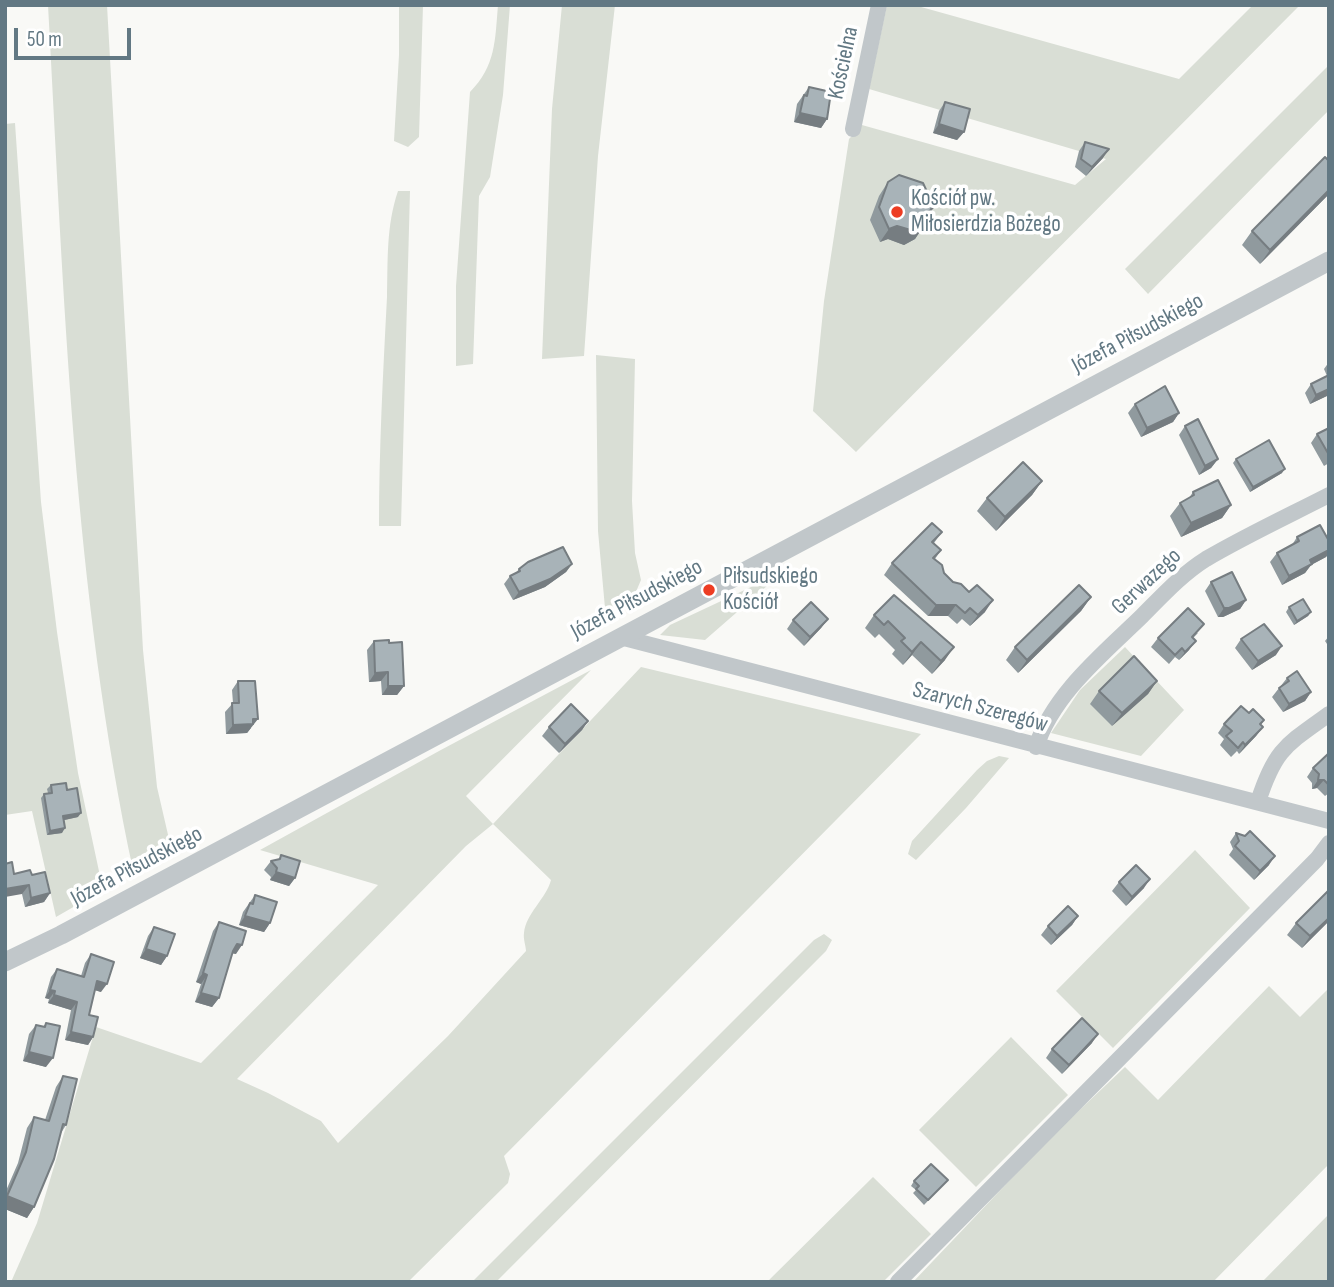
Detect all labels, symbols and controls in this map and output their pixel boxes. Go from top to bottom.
scale bar [18,14,135,58]
street label: Kościelna [823,24,865,102]
text: 50 m [27,27,62,52]
place label: Kościół pw. Miłosierdzia Bożego [911,185,1061,239]
marker: Kościół pw. Miłosierdzia Bożego [889,204,905,220]
street label: Józefa Piłsudskiego [1067,288,1209,380]
street label: Gerwazego [1107,543,1187,621]
street label: Józefa Piłsudskiego [566,554,708,646]
place label: Piłsudskiego Kościół [723,563,818,617]
marker: Piłsudskiego Kościół [701,582,717,598]
street label: Szarych Szeregów [909,677,1051,739]
street label: Józefa Piłsudskiego [66,821,208,913]

